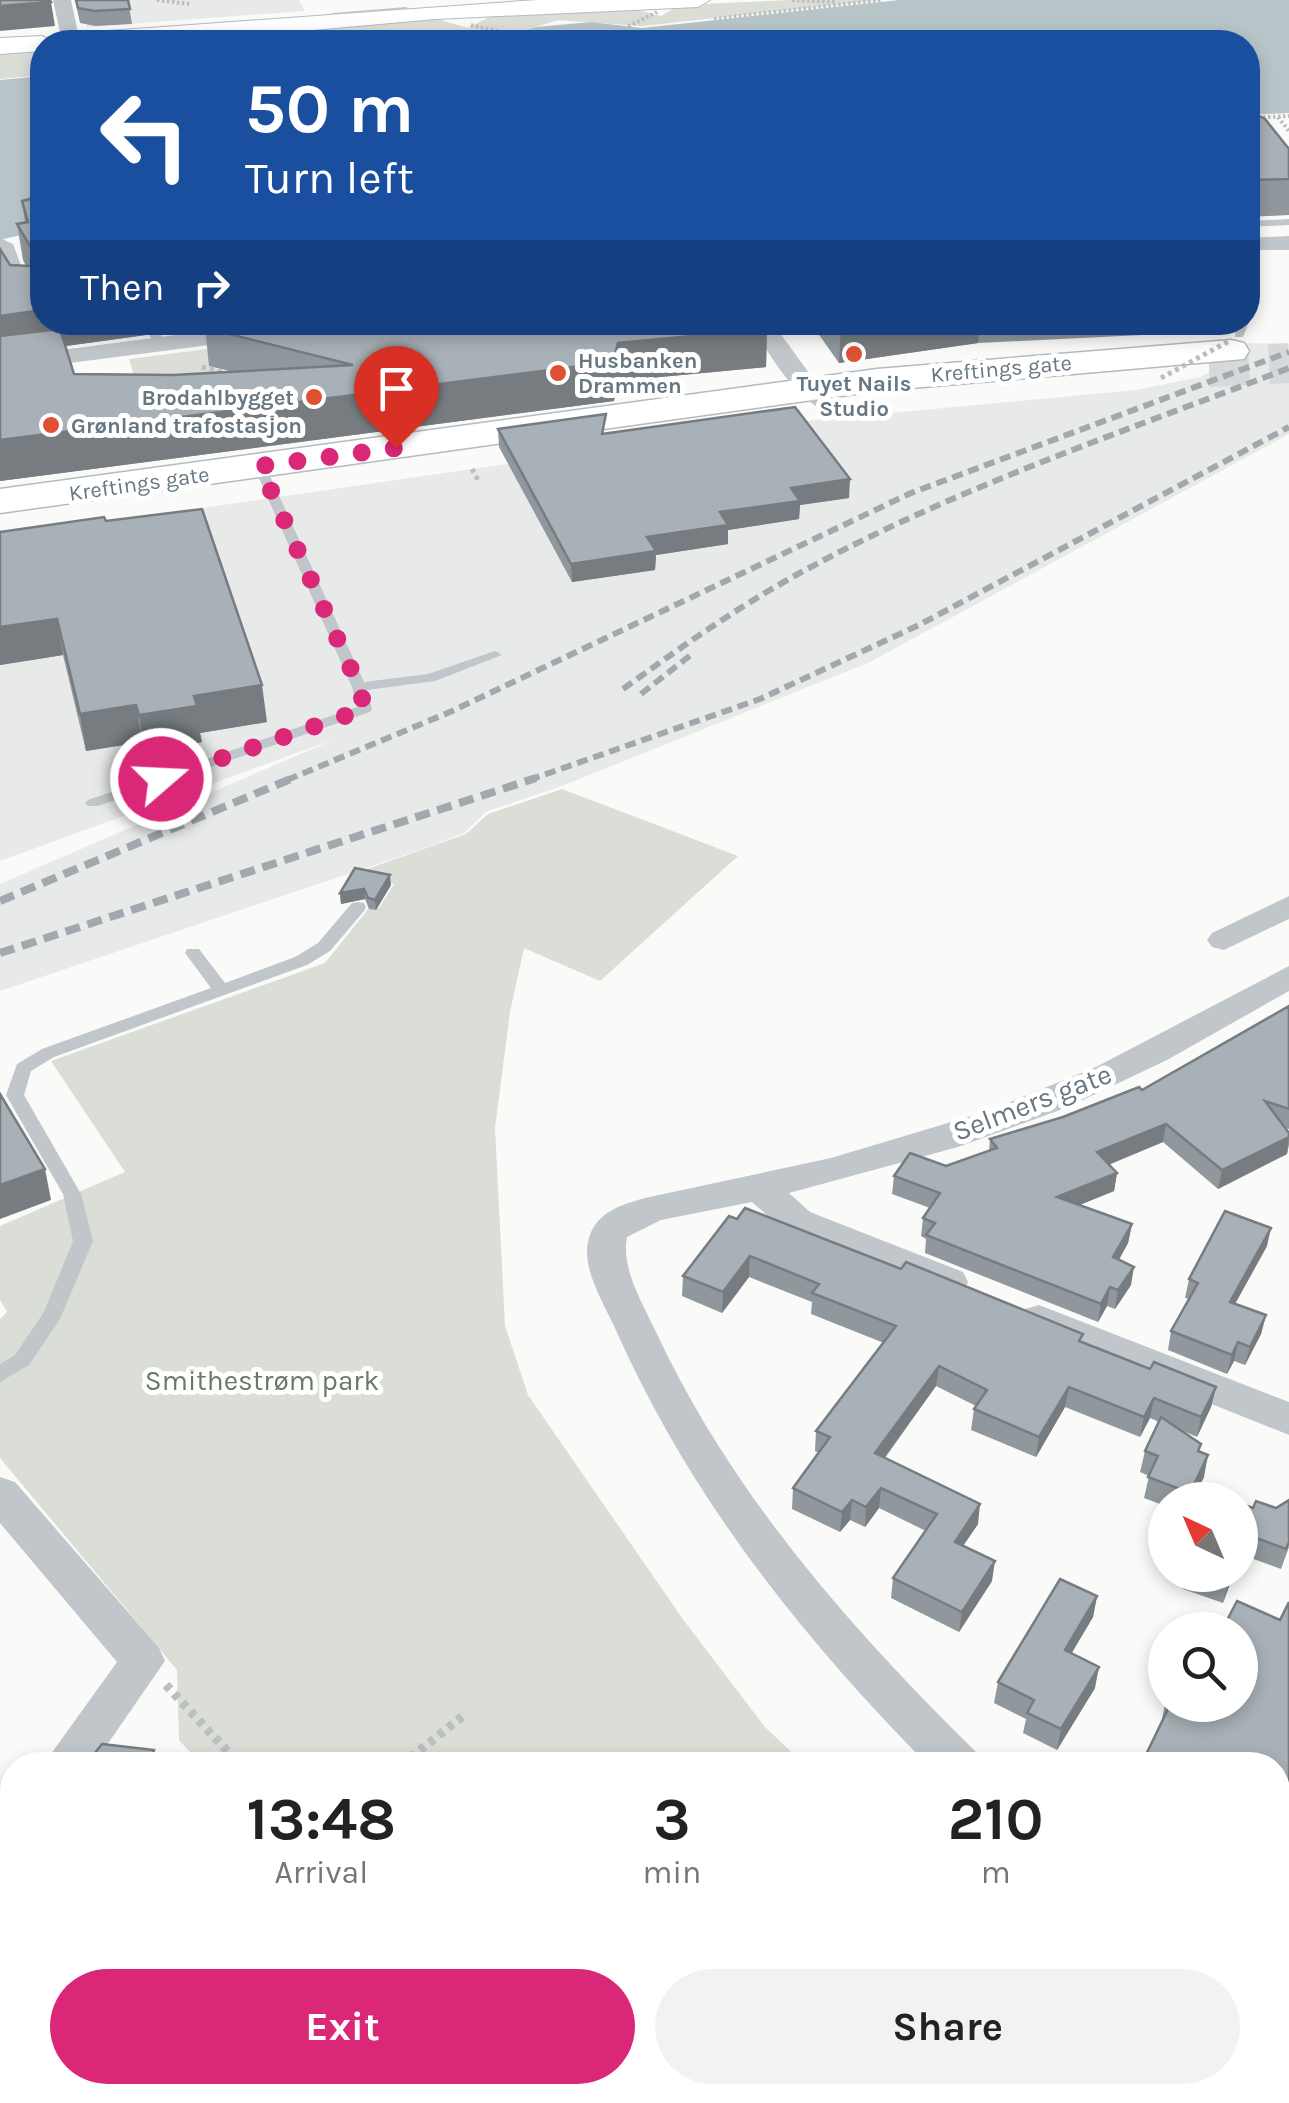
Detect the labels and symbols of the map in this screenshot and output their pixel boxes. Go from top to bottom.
marker: Tuyet Nails Studio [843,343,865,365]
pin [354,346,439,449]
place label: Husbanken Drammen [578,348,697,399]
street label: Kreftings gate [929,350,1073,388]
marker: Husbanken Drammen [547,362,569,384]
place label: Tuyet Nails Studio [797,371,911,422]
place label: Brodahlbygget [141,385,294,411]
marker: Brodahlbygget [303,386,325,408]
place label: Grønland trafostasjon [71,413,302,439]
marker: Grønland trafostasjon [40,414,62,436]
street label: Kreftings gate [67,461,211,507]
position arrow [109,727,213,831]
street label: Selmers gate [948,1057,1116,1148]
park label: Smithestrøm park [145,1364,379,1397]
north arrow [1148,1482,1258,1592]

